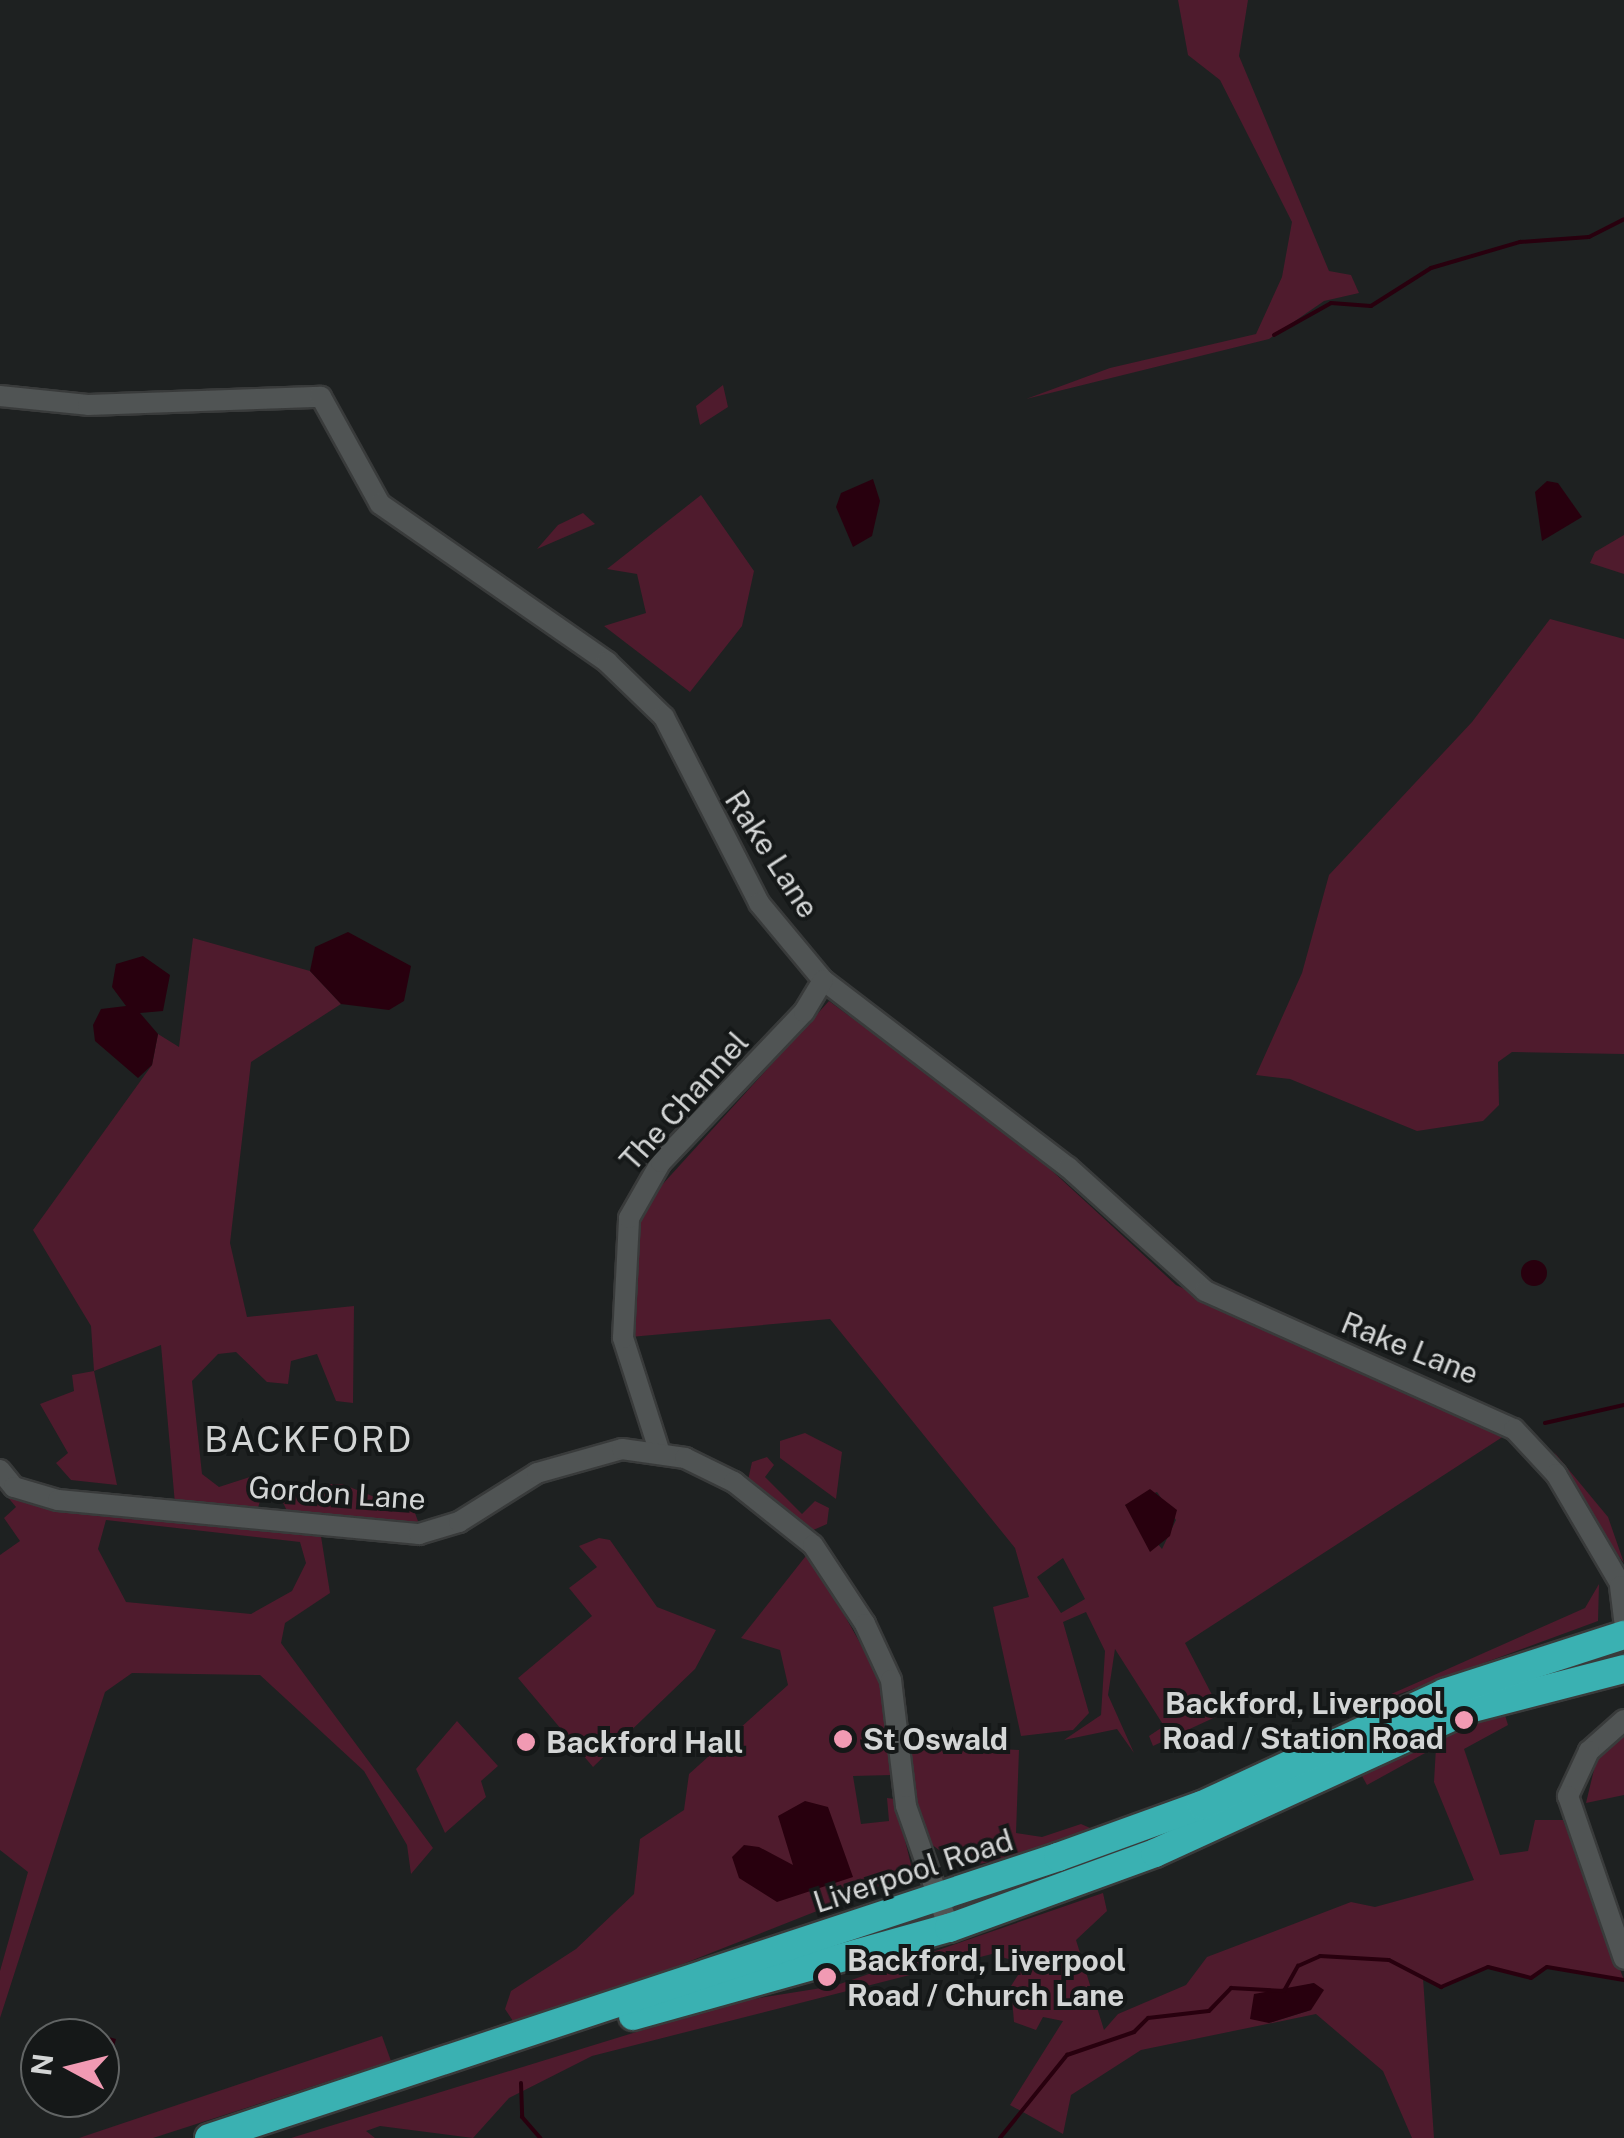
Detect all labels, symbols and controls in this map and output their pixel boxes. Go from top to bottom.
street label: Rake Lane [717,784,827,924]
street label: The Channel [612,1024,756,1178]
street label: Rake Lane [1336,1304,1484,1392]
district label: BACKFORD [204,1419,414,1461]
street label: Gordon Lane [247,1469,427,1517]
place label: Backford, Liverpool Road / Station Road [1162,1685,1444,1756]
marker: Backford, Liverpool Road / Station Road [1453,1709,1475,1731]
place label: St Oswald [863,1721,1008,1757]
place label: Backford Hall [546,1724,743,1760]
marker: St Oswald [832,1728,854,1750]
marker: Backford Hall [515,1731,537,1753]
street label: Liverpool Road [809,1822,1017,1920]
place label: Backford, Liverpool Road / Church Lane [847,1942,1126,2012]
marker: Backford, Liverpool Road / Church Lane [816,1966,838,1988]
north arrow [20,2018,120,2118]
text: N [24,2052,59,2077]

